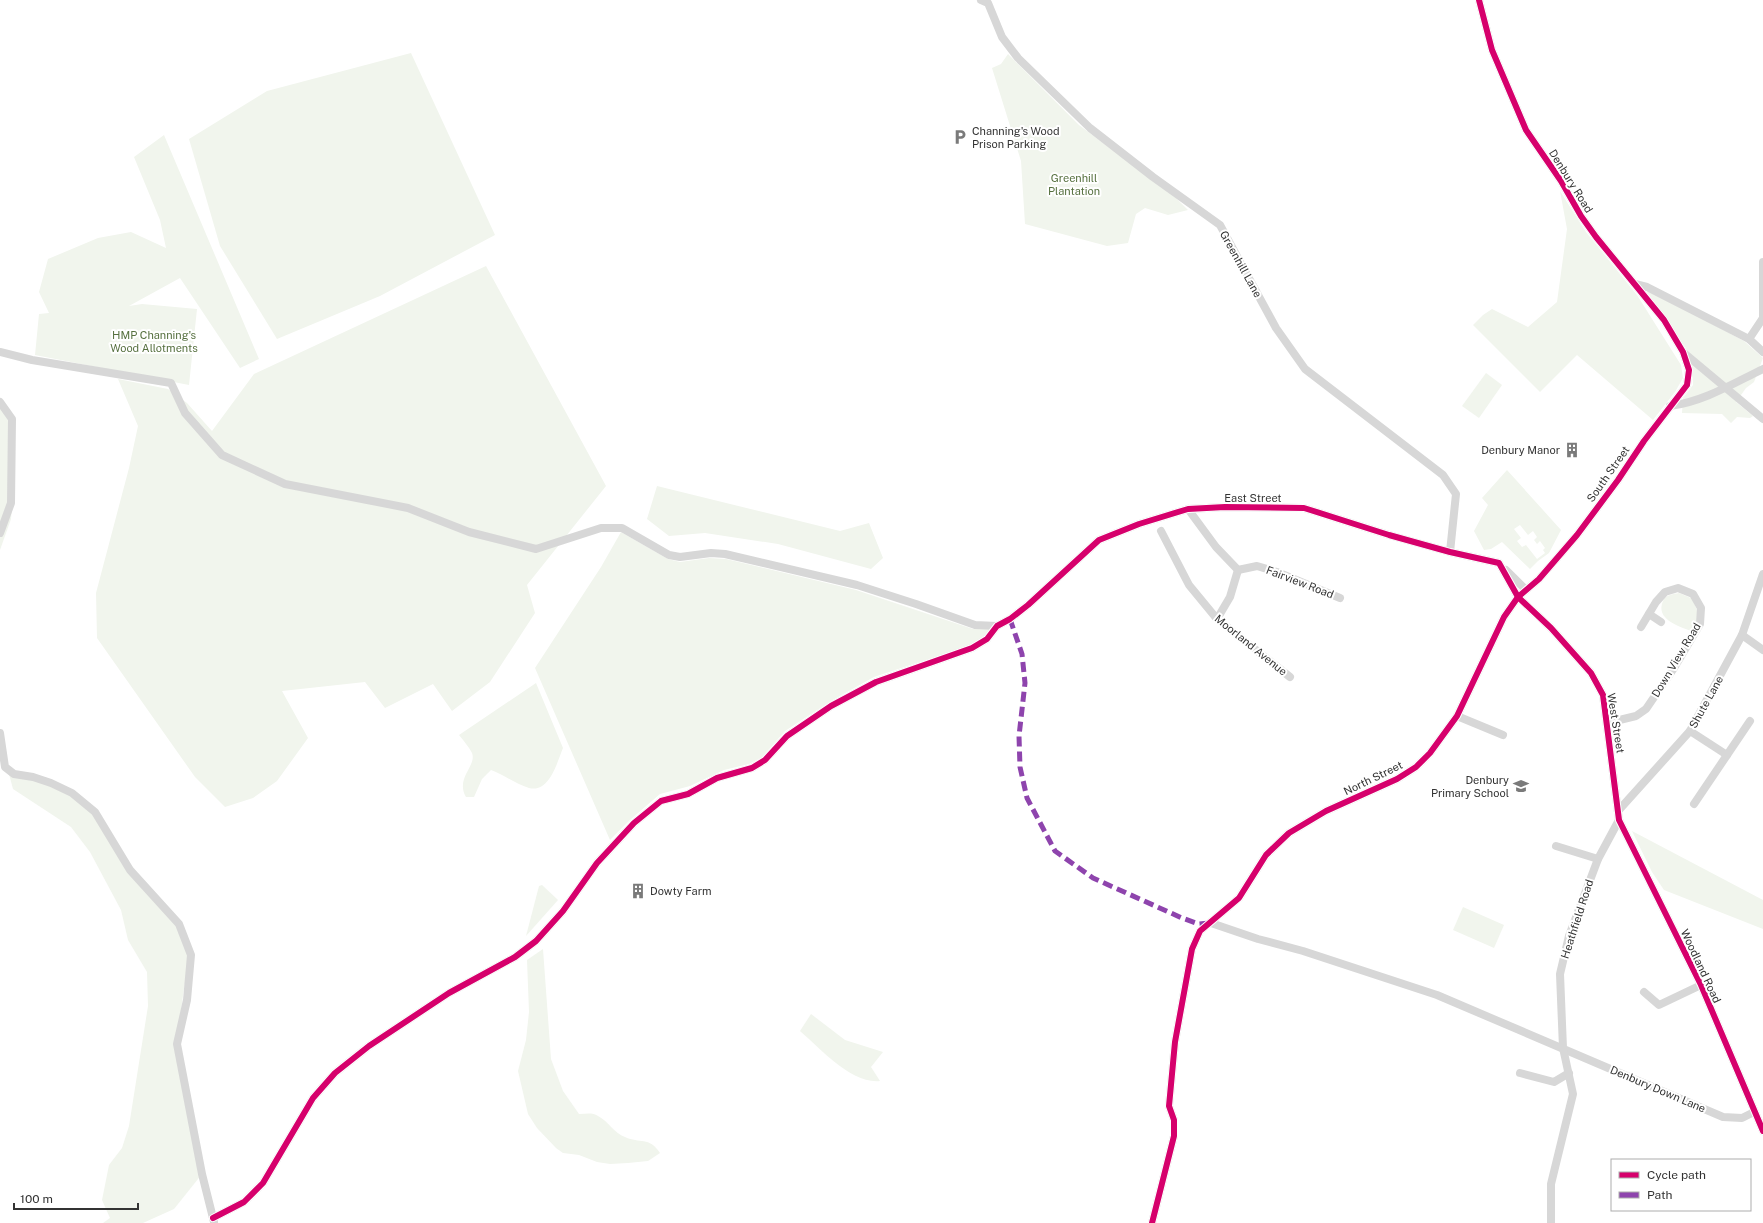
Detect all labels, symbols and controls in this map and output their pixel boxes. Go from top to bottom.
place label: Channing's Wood Prison Parking [972,125,1060,150]
parking icon: Channing's Wood Prison Parking [951,128,969,146]
street label: Denbury Road [1547,147,1595,215]
park label: Greenhill Plantation [1048,172,1100,197]
street label: Greenhill Lane [1218,229,1264,299]
park label: HMP Channing's Wood Allotments [110,329,198,354]
building icon: Denbury Manor [1563,441,1581,459]
place label: Denbury Manor [1481,444,1560,456]
street label: South Street [1584,444,1632,504]
street label: East Street [1224,492,1282,504]
street label: Fairview Road [1264,564,1336,600]
street label: Moorland Avenue [1213,612,1289,678]
street label: Down View Road [1649,621,1703,699]
street label: Shute Lane [1687,674,1725,730]
street label: West Street [1605,692,1627,754]
street label: North Street [1342,759,1404,797]
place label: Denbury Primary School [1431,774,1509,799]
school or university icon: Denbury Primary School [1512,777,1530,795]
street label: Heathfield Road [1559,878,1595,960]
building icon: Dowty Farm [629,882,647,900]
place label: Dowty Farm [650,885,712,897]
street label: Woodland Road [1679,927,1723,1005]
street label: Denbury Down Lane [1609,1063,1707,1115]
legend [1611,1159,1751,1211]
text: Cycle path [1647,1168,1706,1182]
scale bar [14,1185,138,1211]
text: Path [1647,1188,1673,1202]
text: 100 m [20,1192,53,1206]

